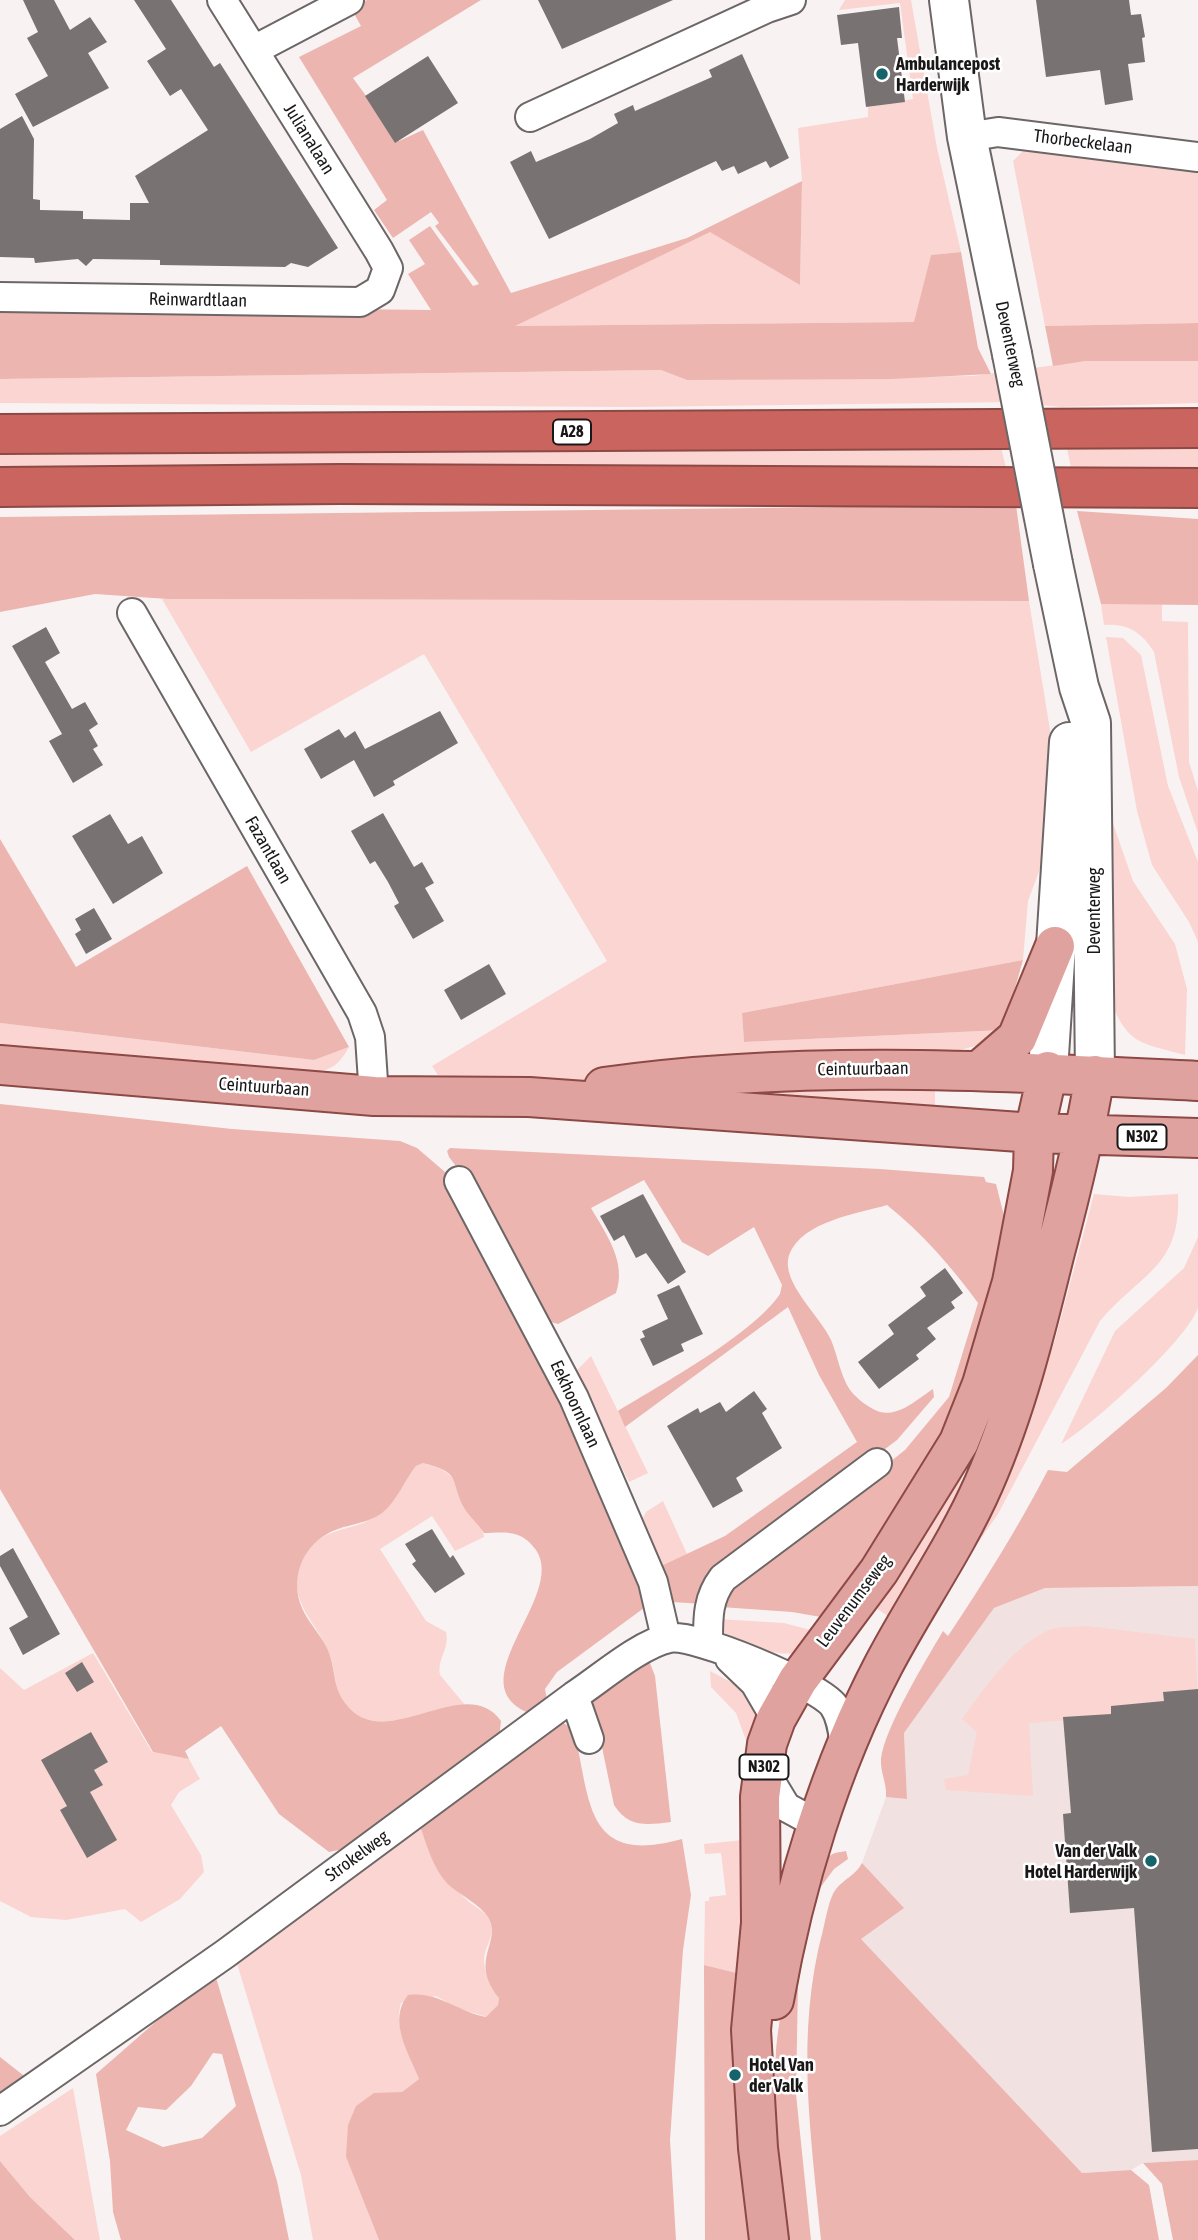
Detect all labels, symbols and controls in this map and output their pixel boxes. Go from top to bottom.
place label: Ambulancepost Harderwijk [896,53,1000,96]
marker: Ambulancepost Harderwijk [874,66,890,82]
street label: Julianalaan [279,100,339,178]
street label: Thorbeckelaan [1032,125,1134,159]
street label: Reinwardtlaan [149,288,247,312]
street label: Deventerweg [990,299,1030,389]
road number: A28 [553,420,591,444]
street label: Fazantlaan [240,812,296,888]
street label: Deventerweg [1083,867,1105,955]
street label: Ceintuurbaan [817,1057,909,1081]
street label: Ceintuurbaan [218,1073,310,1101]
road number: N302 [1118,1124,1166,1149]
street label: Eekhoornlaan [545,1357,605,1451]
street label: Leuvenumseweg [812,1550,896,1652]
road number: N302 [740,1754,788,1779]
street label: Strokelweg [321,1826,393,1886]
place label: Van der Valk Hotel Harderwijk [1025,1840,1137,1882]
marker: Van der Valk Hotel Harderwijk [1143,1853,1159,1869]
place label: Hotel Van der Valk [749,2054,814,2096]
marker: Hotel Van der Valk [727,2067,743,2083]

